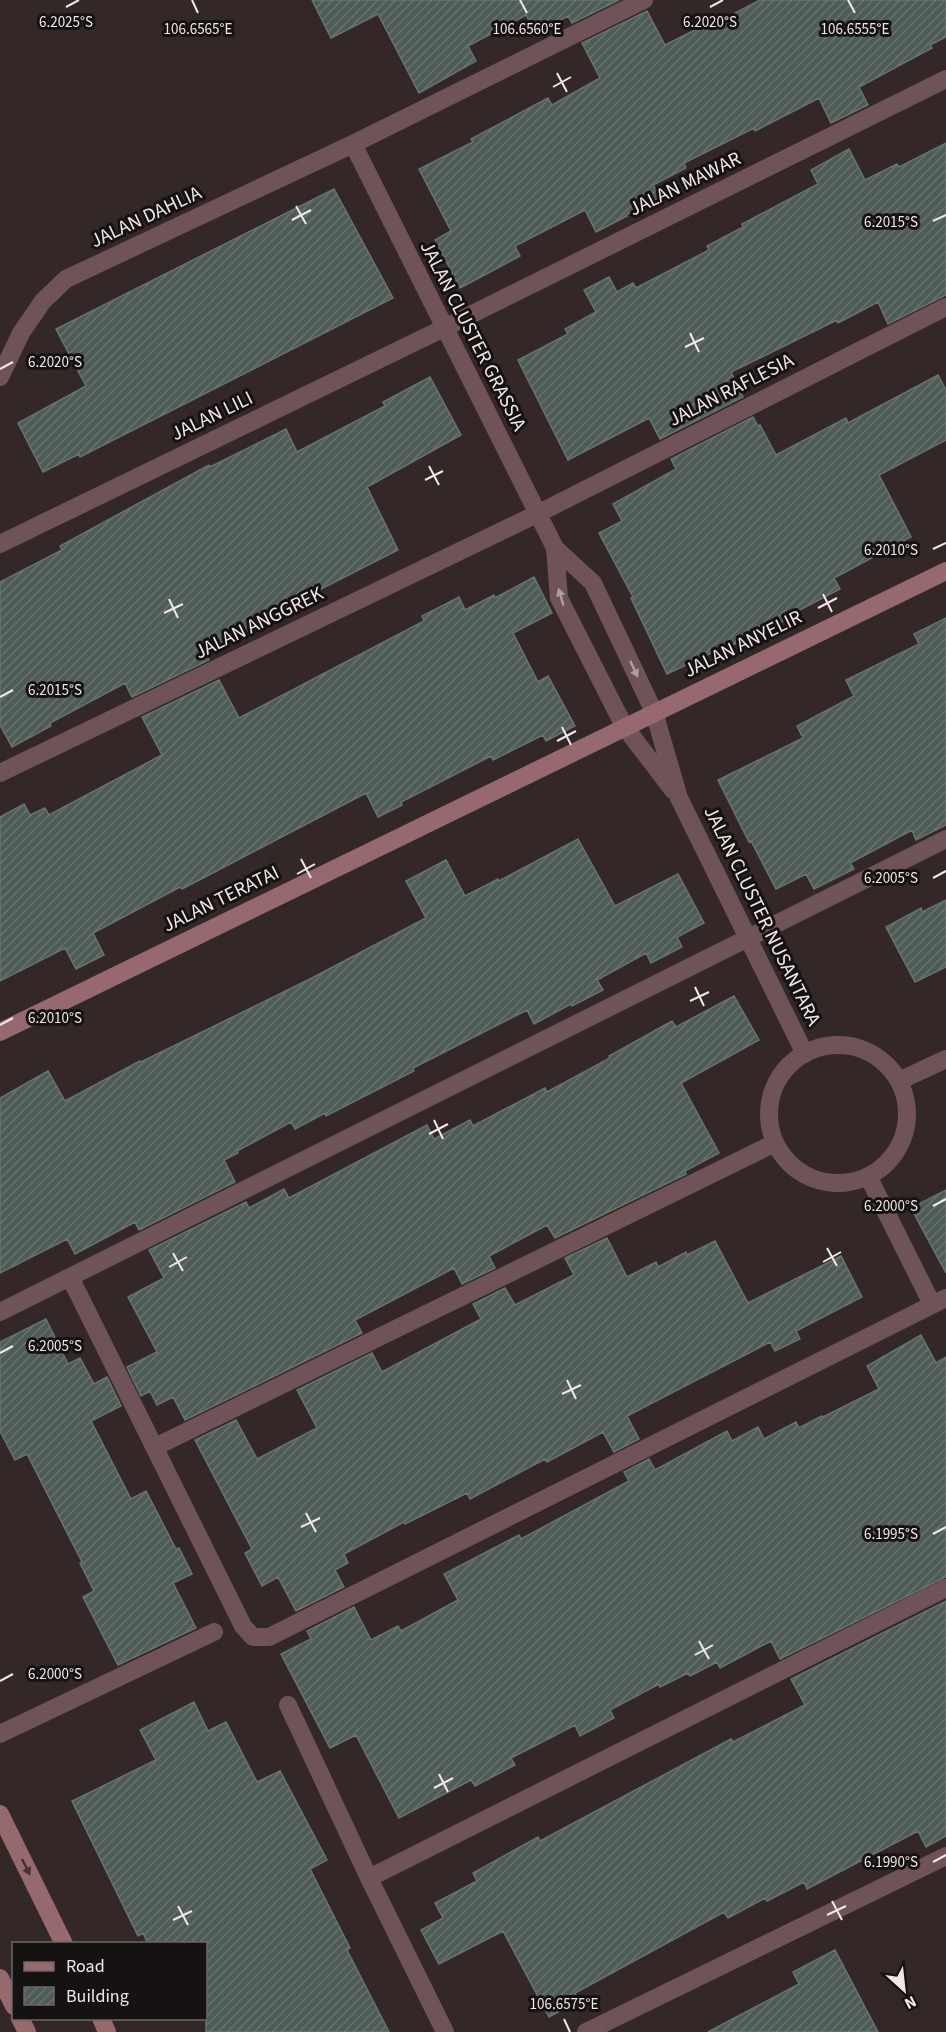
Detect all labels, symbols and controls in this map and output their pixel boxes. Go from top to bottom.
text: 6.2025°S [39,12,93,33]
text: 6.2020°S [683,12,737,33]
text: 106.6565°E [164,19,232,40]
text: 106.6560°E [493,19,561,40]
text: 106.6555°E [821,19,889,40]
street label: JALAN MAWAR [624,145,746,223]
street label: JALAN DAHLIA [86,179,206,255]
text: 6.2015°S [864,212,918,233]
street label: JALAN CLUSTER GRASSIA [413,236,533,436]
street label: JALAN RAFLESIA [664,346,799,434]
text: 6.2020°S [28,352,82,373]
street label: JALAN LILI [166,384,258,448]
text: 6.2010°S [864,540,918,561]
street label: JALAN ANGGREK [190,580,328,666]
one-way arrow [555,588,565,606]
street label: JALAN ANYELIR [679,603,807,685]
one-way arrow [629,660,638,677]
text: 6.2015°S [28,680,82,701]
street label: JALAN CLUSTER NUSANTARA [697,801,828,1031]
street label: JALAN TERATAI [158,859,284,939]
text: 6.2005°S [864,868,918,889]
text: 6.2010°S [28,1008,82,1029]
text: 6.2000°S [864,1196,918,1217]
text: 6.2005°S [28,1336,82,1357]
text: 6.1995°S [864,1524,918,1545]
text: 6.2000°S [28,1664,82,1685]
text: 6.1990°S [864,1852,918,1873]
one-way arrow [21,1858,31,1875]
legend [12,1942,207,2020]
text: Road [66,1954,105,1979]
north arrow [874,1960,934,2020]
text: Building [66,1984,129,2009]
text: N [901,1990,920,2015]
text: 106.6575°E [530,1994,598,2015]

